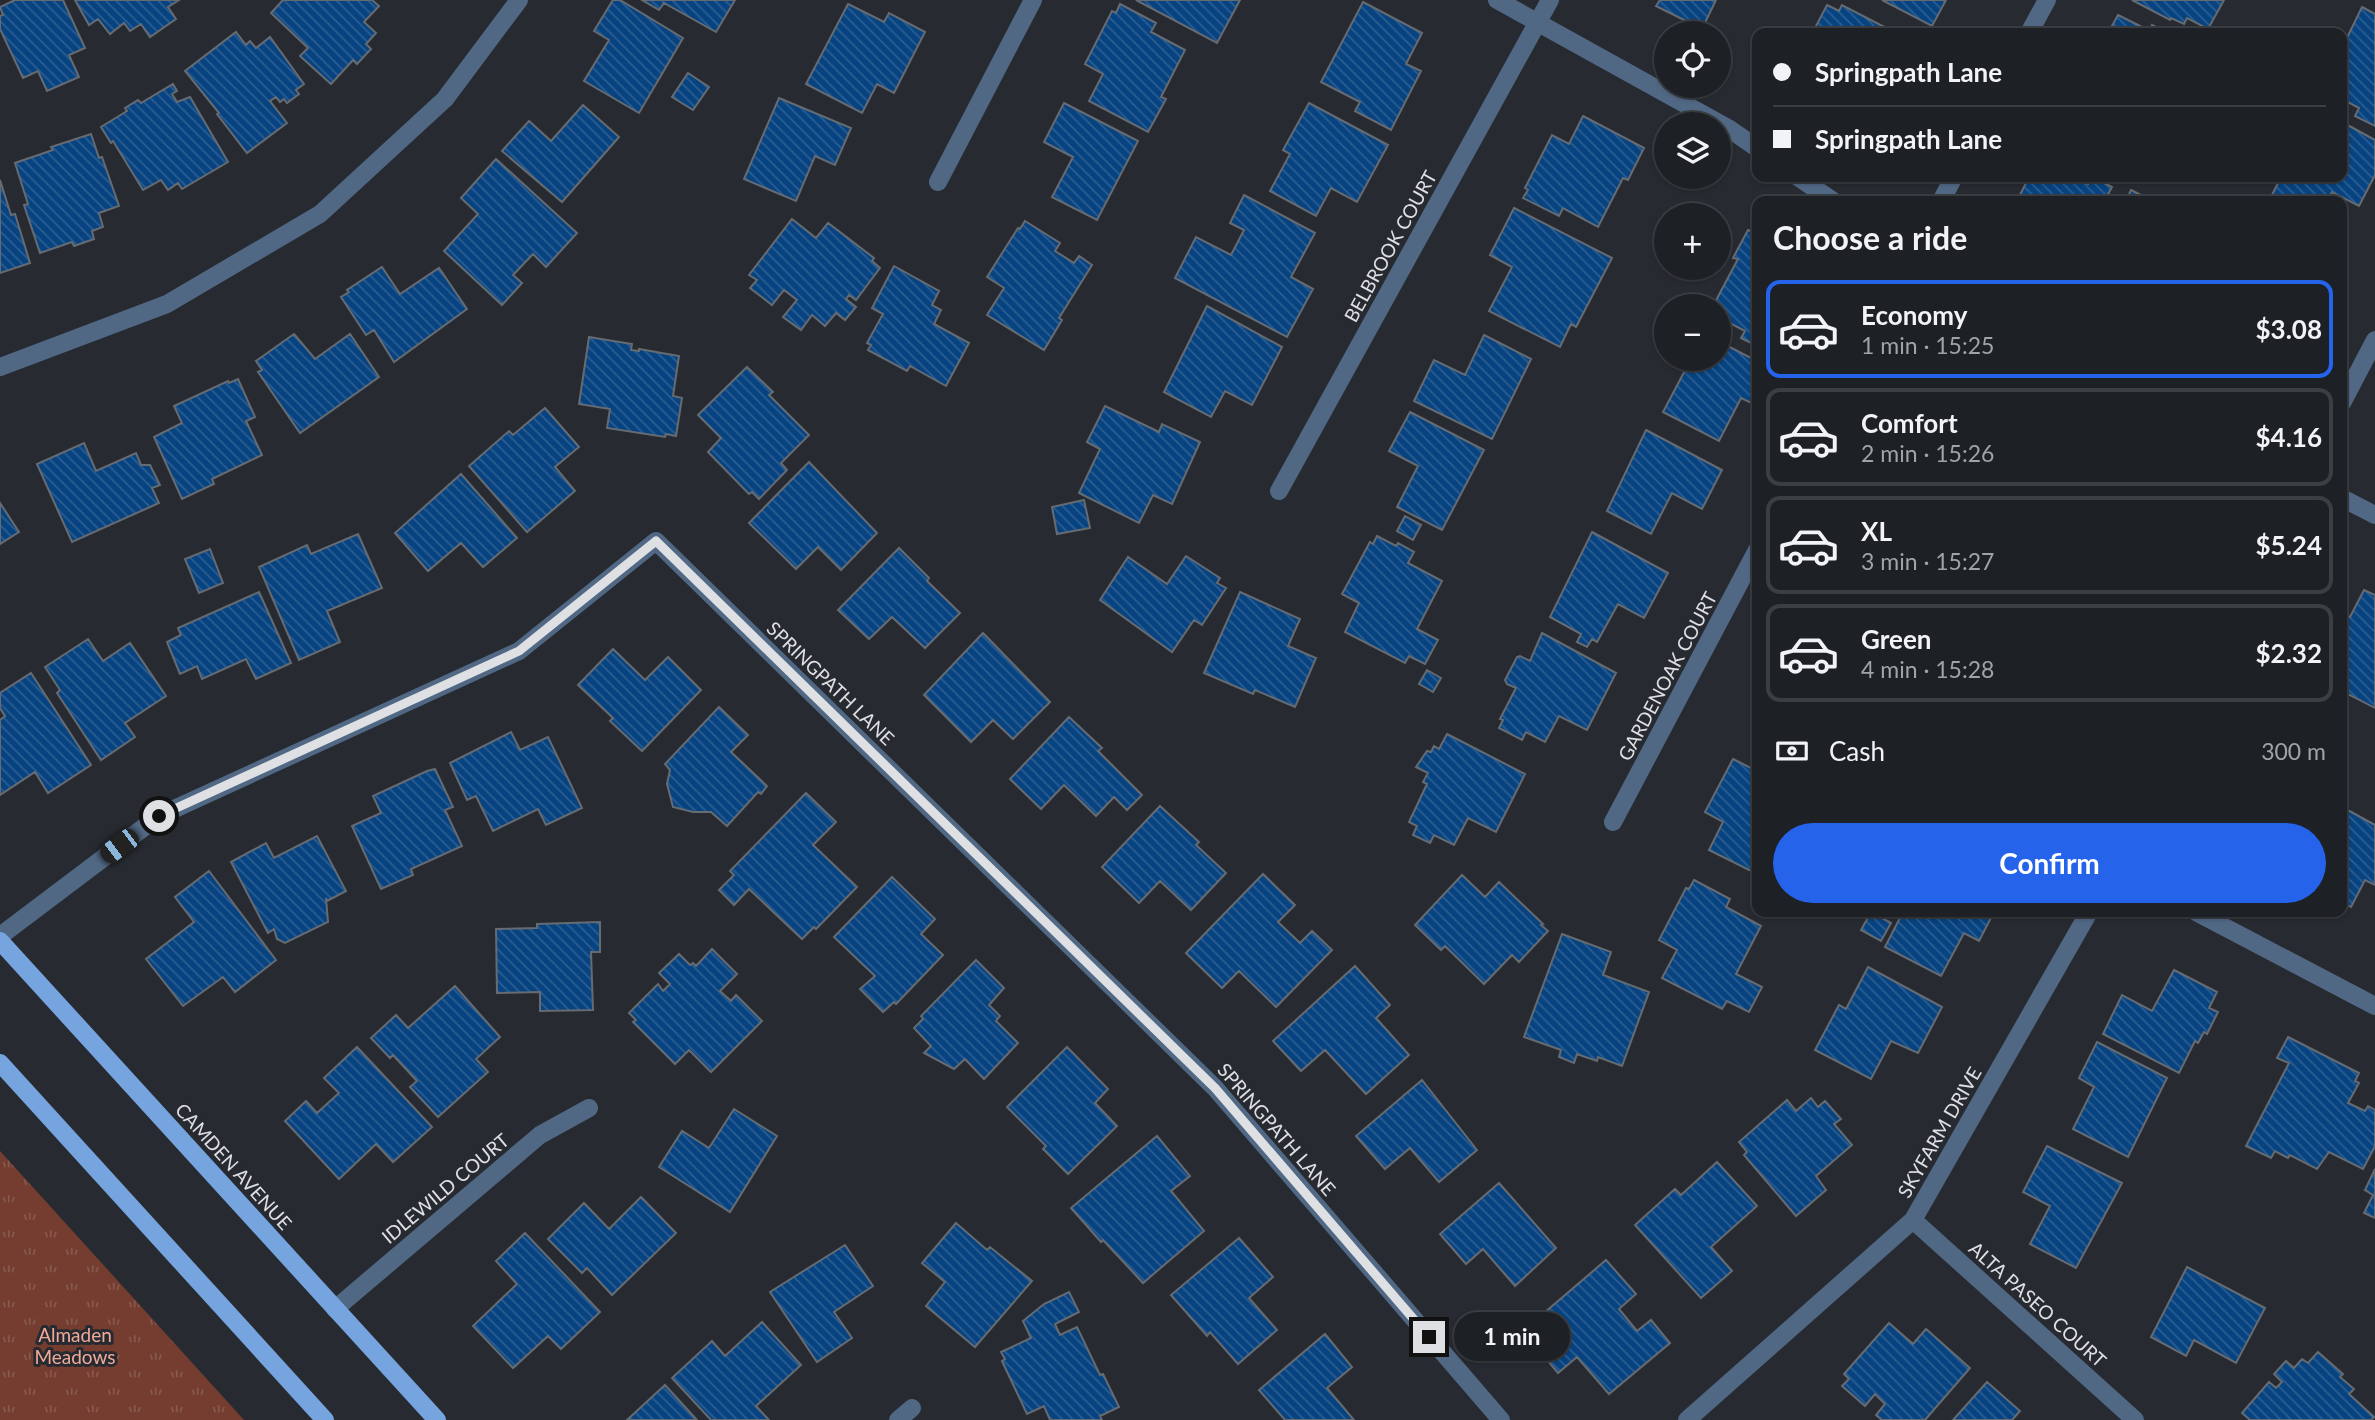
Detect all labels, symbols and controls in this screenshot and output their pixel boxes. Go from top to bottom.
map controls [1654,21,1731,371]
button: locate [1654,21,1731,98]
text: Springpath Lane [1815,56,2002,88]
button: layers [1654,112,1731,189]
text: Springpath Lane [1815,123,2002,155]
street label: BELBROOK COURT [1339,166,1441,326]
button: + [1654,203,1731,280]
text: Choose a ride [1773,218,1967,257]
button: − [1654,294,1731,371]
icon: car [1777,298,1840,361]
text: Economy [1861,299,1967,331]
text: $3.08 [2256,313,2322,345]
text: 1 min · 15:25 [1861,331,1994,359]
icon: car [1777,406,1840,469]
text: Comfort [1861,407,1958,439]
text: $4.16 [2256,421,2322,453]
text: 2 min · 15:26 [1861,439,1994,467]
icon: car [1777,514,1840,577]
text: XL [1861,515,1892,547]
text: $5.24 [2256,529,2322,561]
text: 3 min · 15:27 [1861,547,1994,575]
street label: GARDENOAK COURT [1613,588,1721,764]
street label: SPRINGPATH LANE [763,616,899,750]
icon: car [1777,622,1840,685]
text: Green [1861,623,1931,655]
text: $2.32 [2256,637,2322,669]
text: 4 min · 15:28 [1861,655,1994,683]
icon: cash [1773,732,1811,770]
text: Cash [1829,735,1885,767]
text: 300 m [2261,737,2326,765]
route start [143,800,175,832]
button: Confirm [1773,823,2326,903]
car [96,825,143,867]
street label: SPRINGPATH LANE [1213,1058,1341,1200]
street label: SKYFARM DRIVE [1892,1063,1986,1201]
street label: CAMDEN AVENUE [171,1098,297,1234]
street label: IDLEWILD COURT [377,1128,513,1248]
street label: ALTA PASEO COURT [1965,1236,2111,1372]
callout: 1 min [1454,1312,1569,1362]
route end [1413,1321,1445,1353]
text: 1 min [1483,1322,1541,1350]
park label: Almaden Meadows [34,1323,116,1368]

